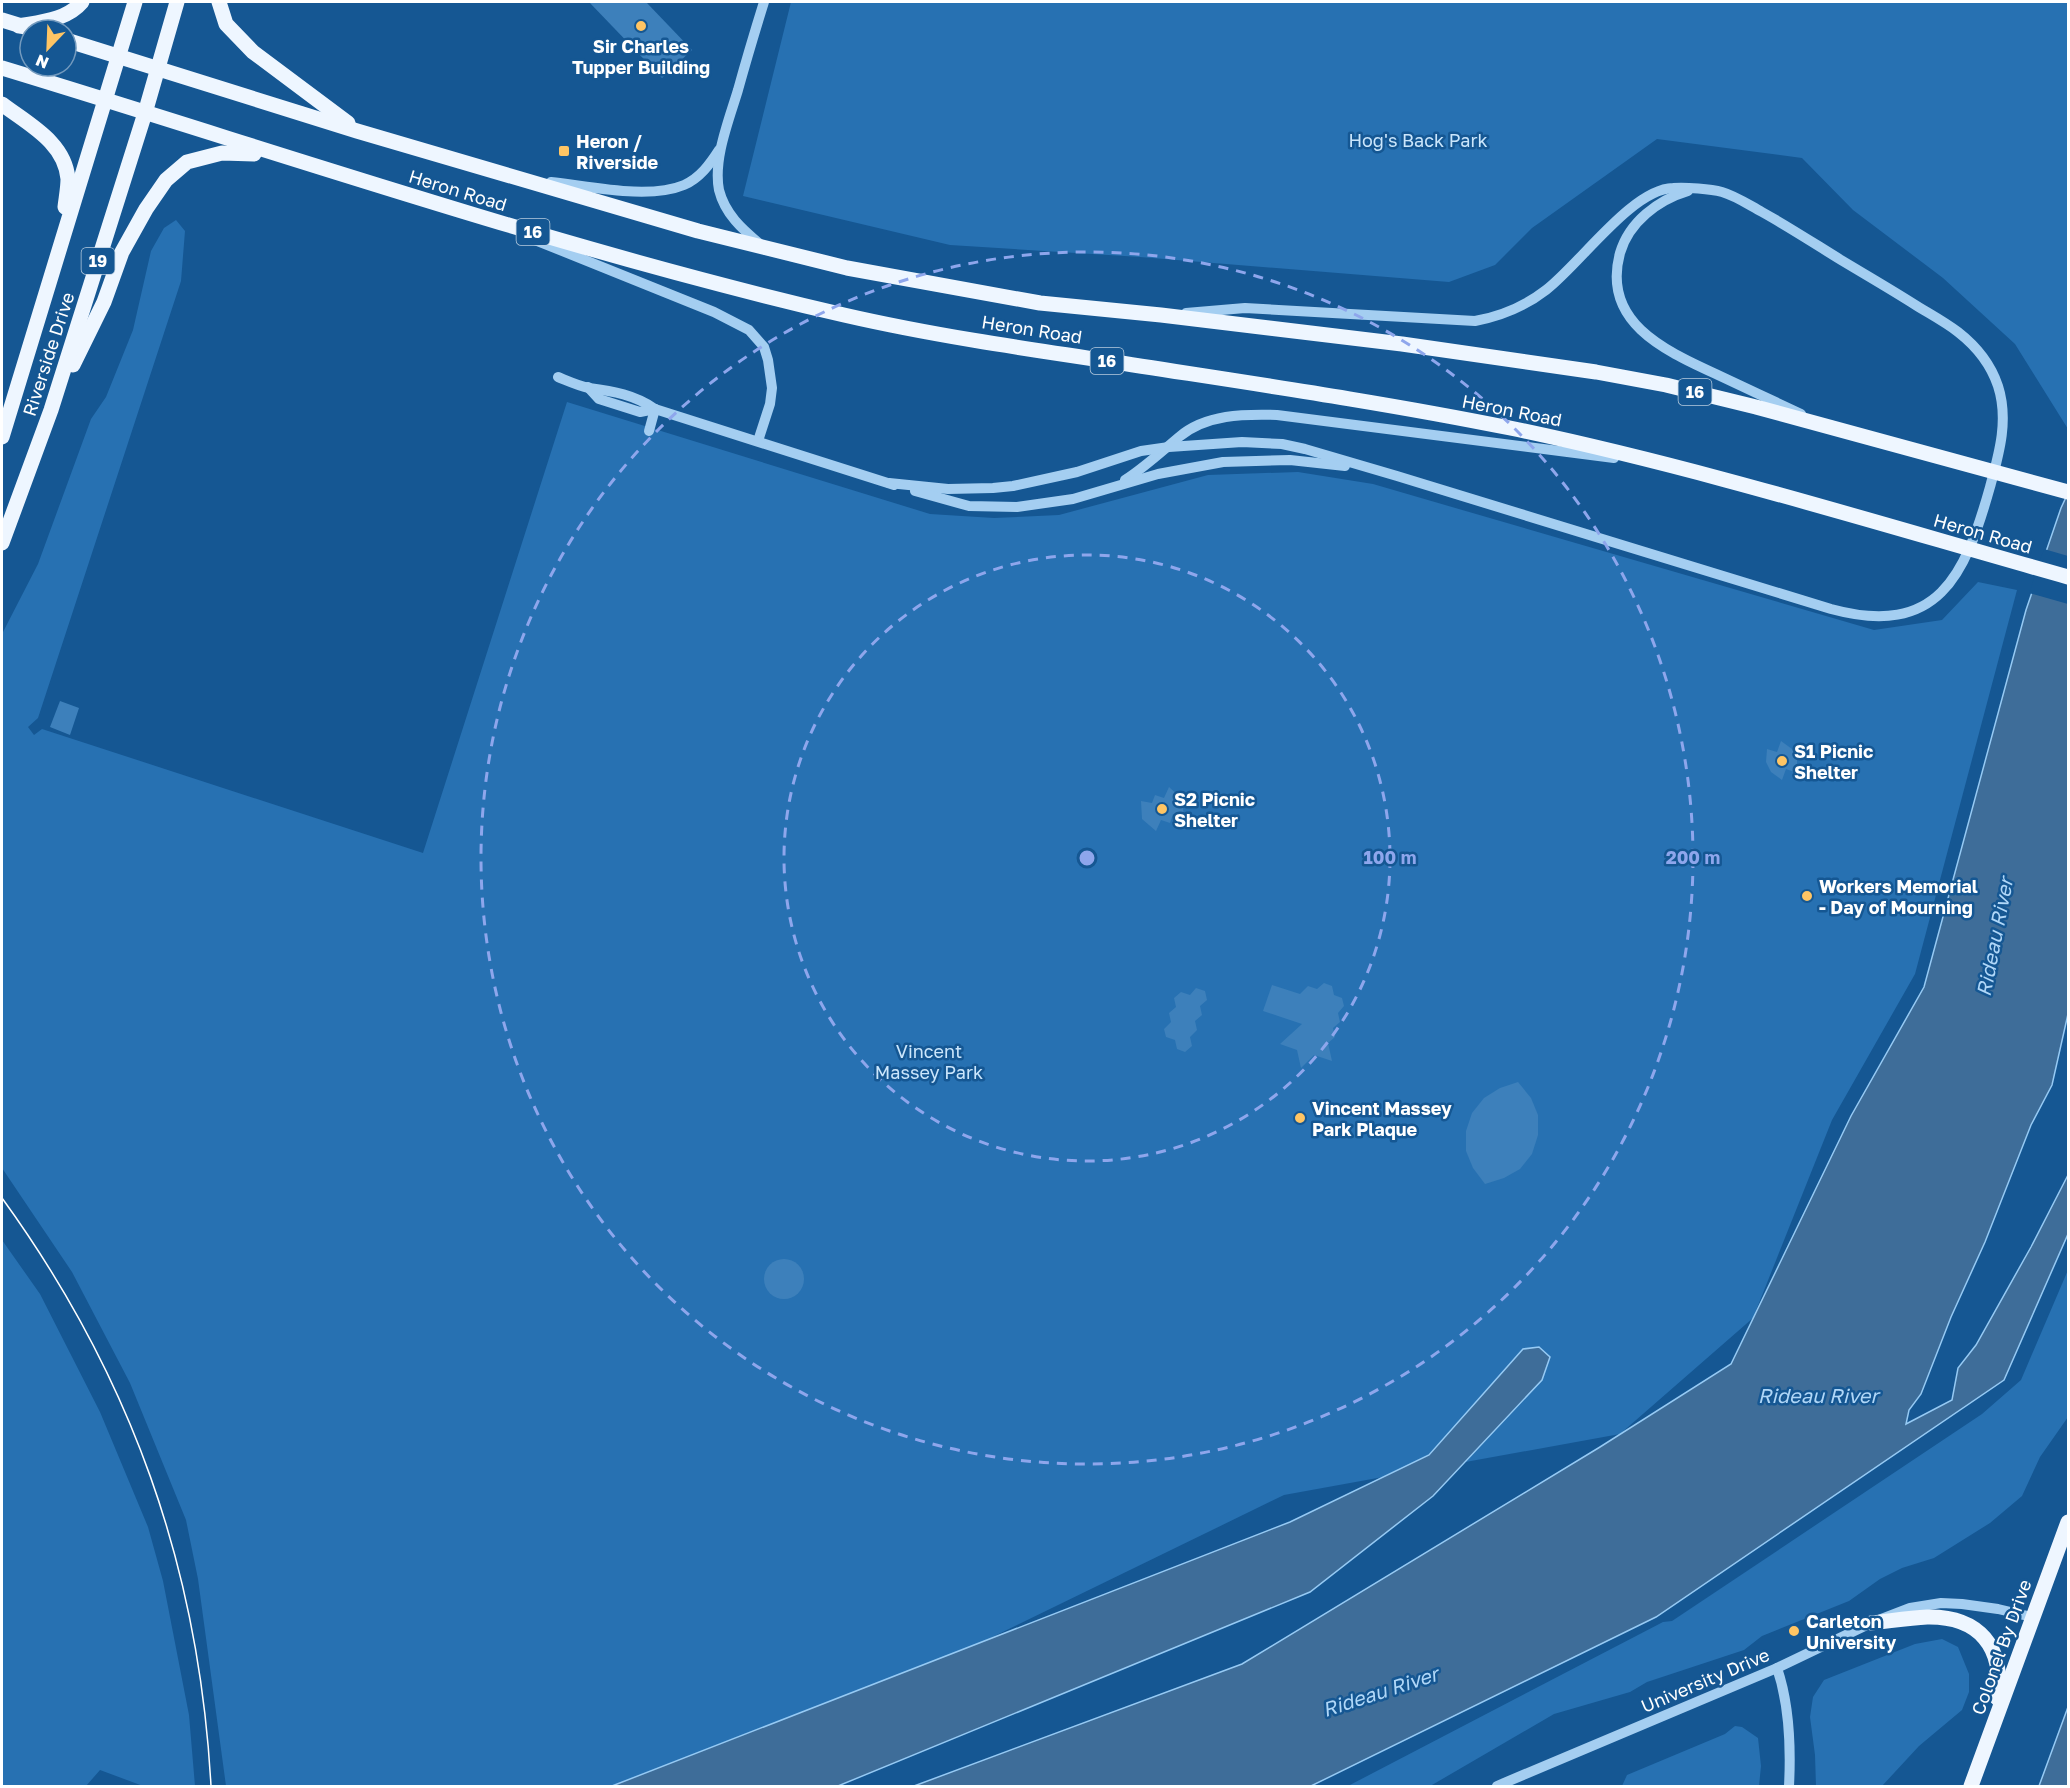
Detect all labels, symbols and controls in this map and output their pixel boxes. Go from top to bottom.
north arrow [18,18,78,78]
marker: Sir Charles Tupper Building [634,19,648,33]
place label: Sir Charles Tupper Building [572,35,710,78]
text: N [33,50,52,73]
park label: Hog's Back Park [1348,129,1488,151]
place label: Heron / Riverside [576,130,659,173]
marker: Heron / Riverside [557,144,571,158]
street label: Heron Road [406,165,510,215]
road number: 16 [516,219,550,245]
road number: 19 [82,248,114,274]
street label: Riverside Drive [18,289,78,419]
street label: Heron Road [980,310,1084,348]
road number: 16 [1090,348,1124,374]
road number: 16 [1678,379,1712,405]
street label: Heron Road [1460,390,1564,430]
street label: Heron Road [1931,508,2035,558]
place label: S1 Picnic Shelter [1794,740,1873,783]
marker: S1 Picnic Shelter [1775,754,1789,768]
place label: S2 Picnic Shelter [1174,788,1255,831]
marker: S2 Picnic Shelter [1155,802,1169,816]
text: 100 m [1364,846,1416,868]
text: 200 m [1666,846,1720,868]
centre of rings [1077,848,1097,868]
water label: Rideau River [1971,872,2018,998]
place label: Workers Memorial - Day of Mourning [1819,875,1978,918]
marker: Workers Memorial - Day of Mourning [1800,889,1814,903]
park label: Vincent Massey Park [875,1040,983,1083]
place label: Vincent Massey Park Plaque [1312,1097,1452,1140]
marker: Vincent Massey Park Plaque [1293,1111,1307,1125]
water label: Rideau River [1758,1383,1881,1407]
street label: Colonel By Drive [1966,1576,2036,1718]
place label: Carleton University [1806,1610,1896,1653]
marker: Carleton University [1787,1624,1801,1638]
street label: University Drive [1637,1643,1773,1717]
water label: Rideau River [1319,1660,1444,1721]

